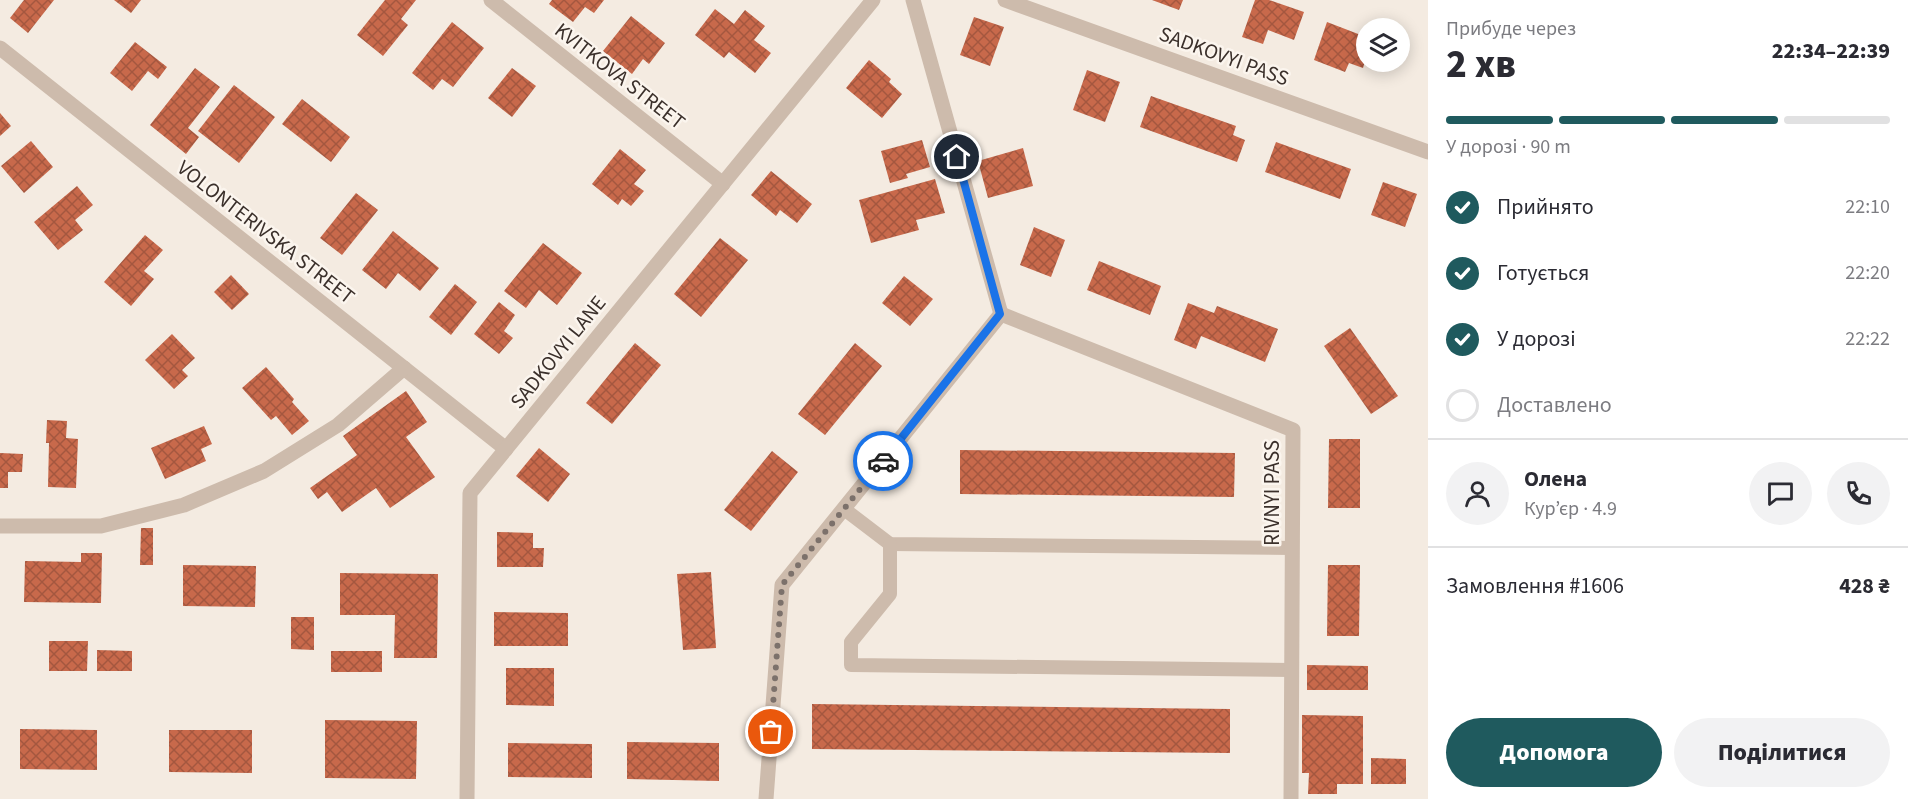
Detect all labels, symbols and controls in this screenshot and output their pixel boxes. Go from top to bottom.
street label: KVITKOVA STREET [548,15,692,137]
text: Прибуде через [1446,15,1576,43]
map controls [1356,18,1410,72]
button: layers [1356,18,1410,72]
street label: SADKOVYI PASS [1155,19,1293,93]
text: 22:34–22:39 [1772,35,1890,67]
text: 2 хв [1446,37,1516,93]
pin [931,131,982,182]
text: У дорозі · 90 m [1446,133,1571,161]
icon: home [940,140,973,173]
street label: VOLONTERIVSKA STREET [171,153,361,311]
icon: check [1446,191,1479,224]
text: Прийнято [1497,191,1594,223]
text: 22:10 [1845,193,1890,221]
icon: check [1446,257,1479,290]
text: Готується [1497,257,1589,289]
text: 22:20 [1845,259,1890,287]
street label: SADKOVYI LANE [503,289,613,415]
icon: check [1446,323,1479,356]
text: У дорозі [1497,323,1576,355]
text: 22:22 [1845,325,1890,353]
text: Доставлено [1497,389,1612,421]
courier [853,431,913,491]
street label: RIVNYI PASS [1257,440,1287,546]
icon: car [867,445,900,478]
button: person [1446,462,1509,525]
button: chat [1749,462,1812,525]
button: phone [1827,462,1890,525]
text: Олена [1524,463,1587,495]
text: Кур’єр · 4.9 [1524,495,1617,523]
text: Замовлення #1606 [1446,570,1624,602]
text: 428 ₴ [1839,570,1890,602]
pin [745,706,796,757]
icon: bag [754,715,787,748]
button: Допомога [1446,718,1662,787]
button: Поділитися [1674,718,1890,787]

